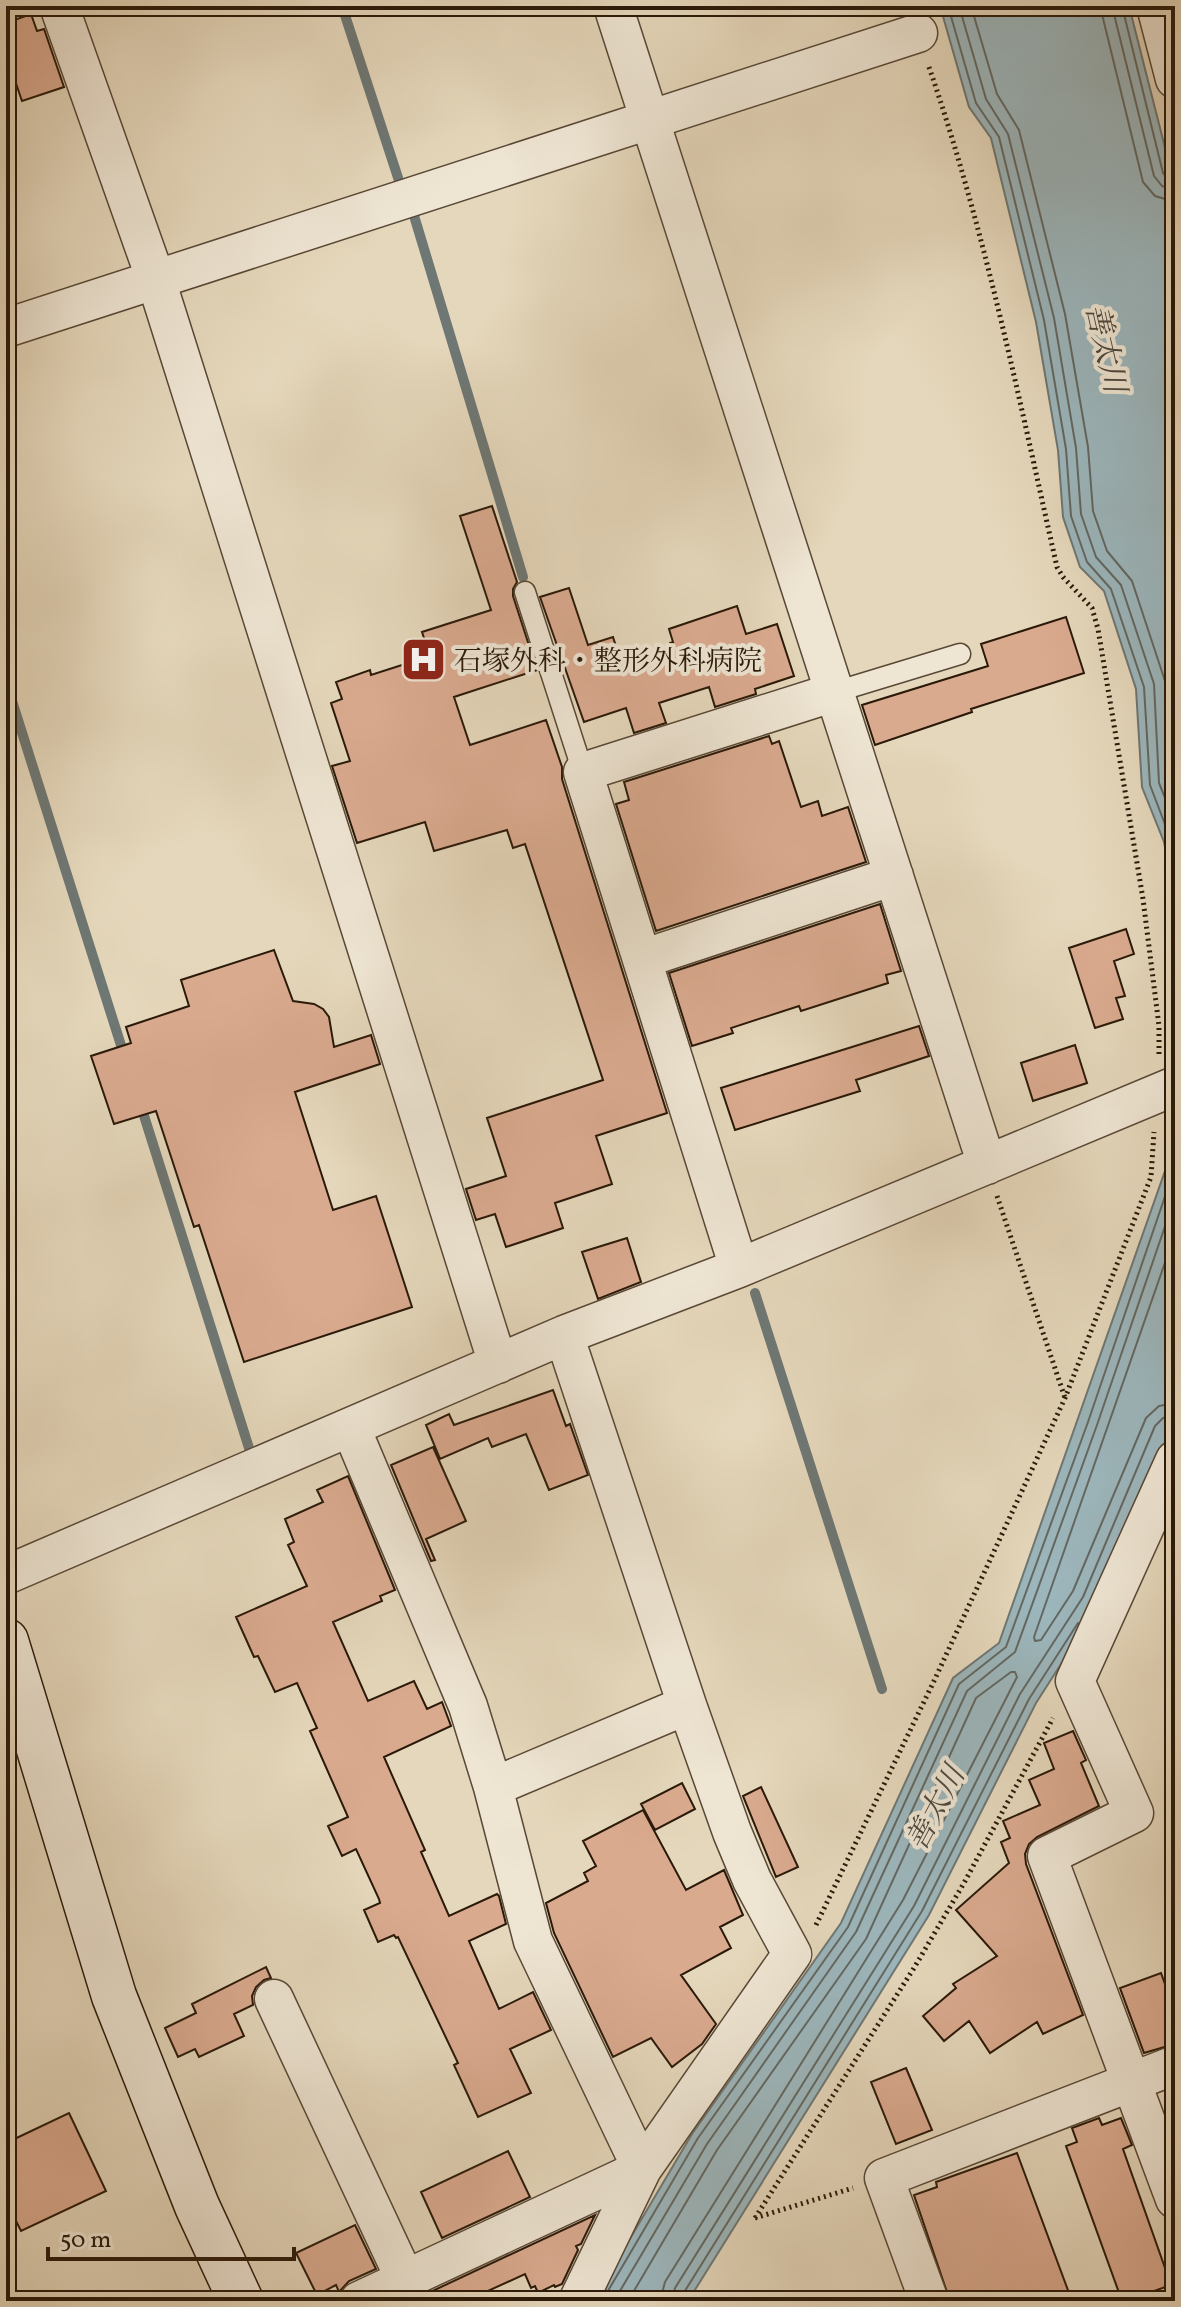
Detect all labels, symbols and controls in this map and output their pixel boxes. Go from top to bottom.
water label: 善太川 [1073,300,1135,400]
hospital icon: 石塚外科・整形外科病院 [399,636,447,684]
place label: 石塚外科・整形外科病院 [454,643,762,682]
water label: 善太川 [897,1757,978,1859]
scale bar [48,2211,294,2261]
text: 50 m [60,2224,112,2258]

